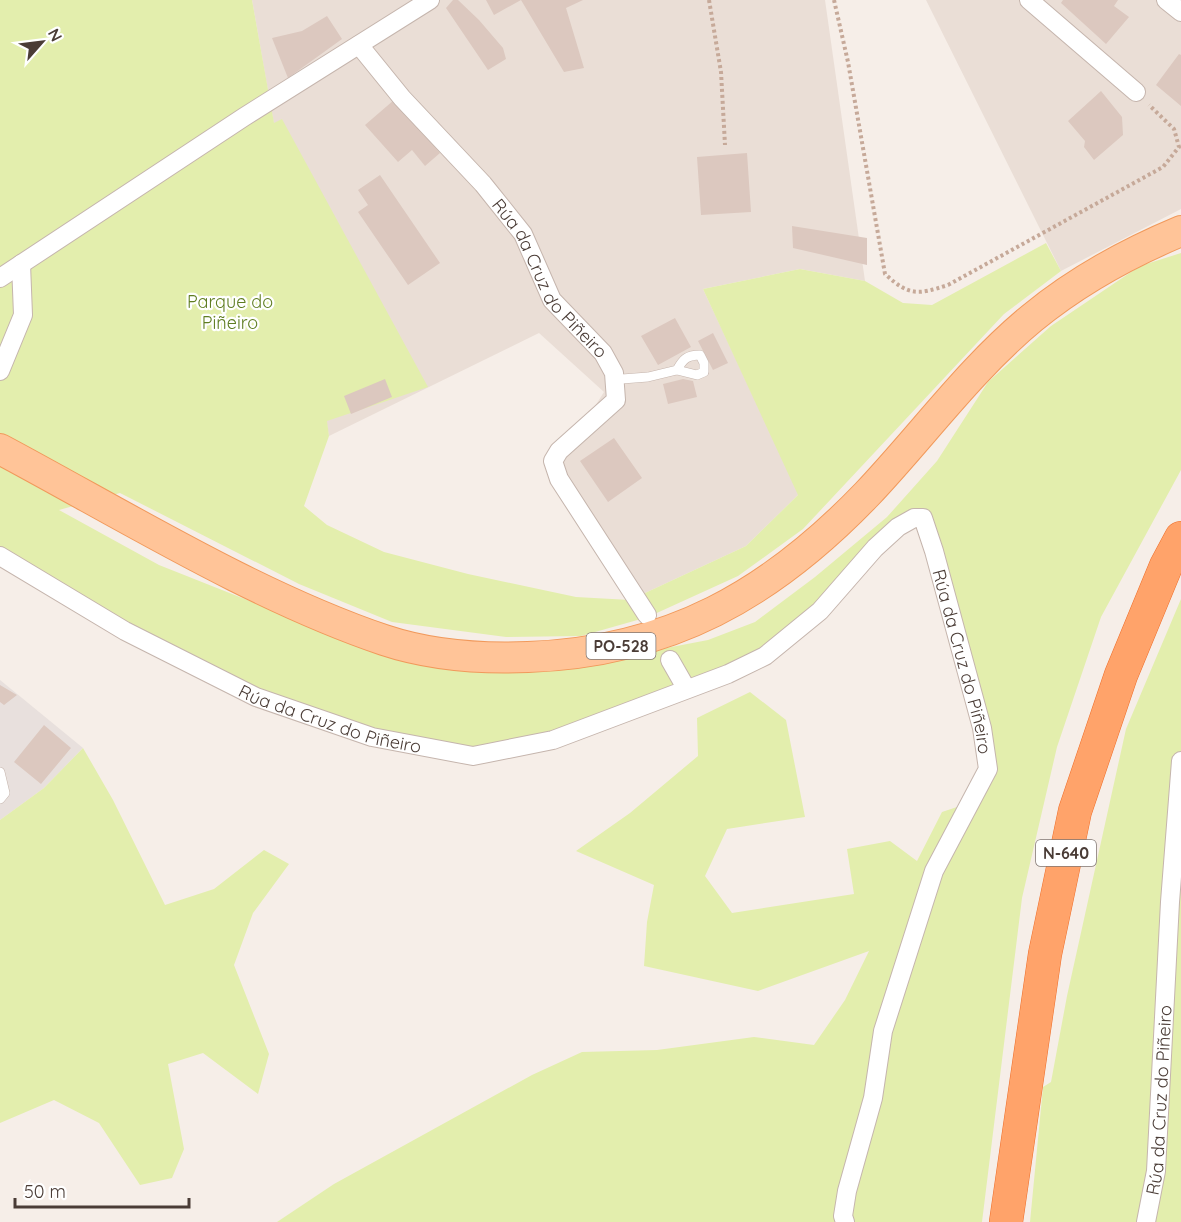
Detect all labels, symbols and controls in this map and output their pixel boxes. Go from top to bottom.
north arrow [12,12,72,72]
text: N [44,25,67,45]
street label: Rúa da Cruz do Piñeiro [487,194,613,363]
park label: Parque do Piñeiro [187,290,273,334]
street label: Rúa da Cruz do Piñeiro [928,566,997,756]
road number: PO-528 [586,633,656,659]
street label: Rúa da Cruz do Piñeiro [235,679,423,758]
road number: N-640 [1036,840,1096,866]
street label: Rúa da Cruz do Piñeiro [1140,1004,1176,1197]
scale bar [15,1171,189,1209]
text: 50 m [24,1180,66,1203]

